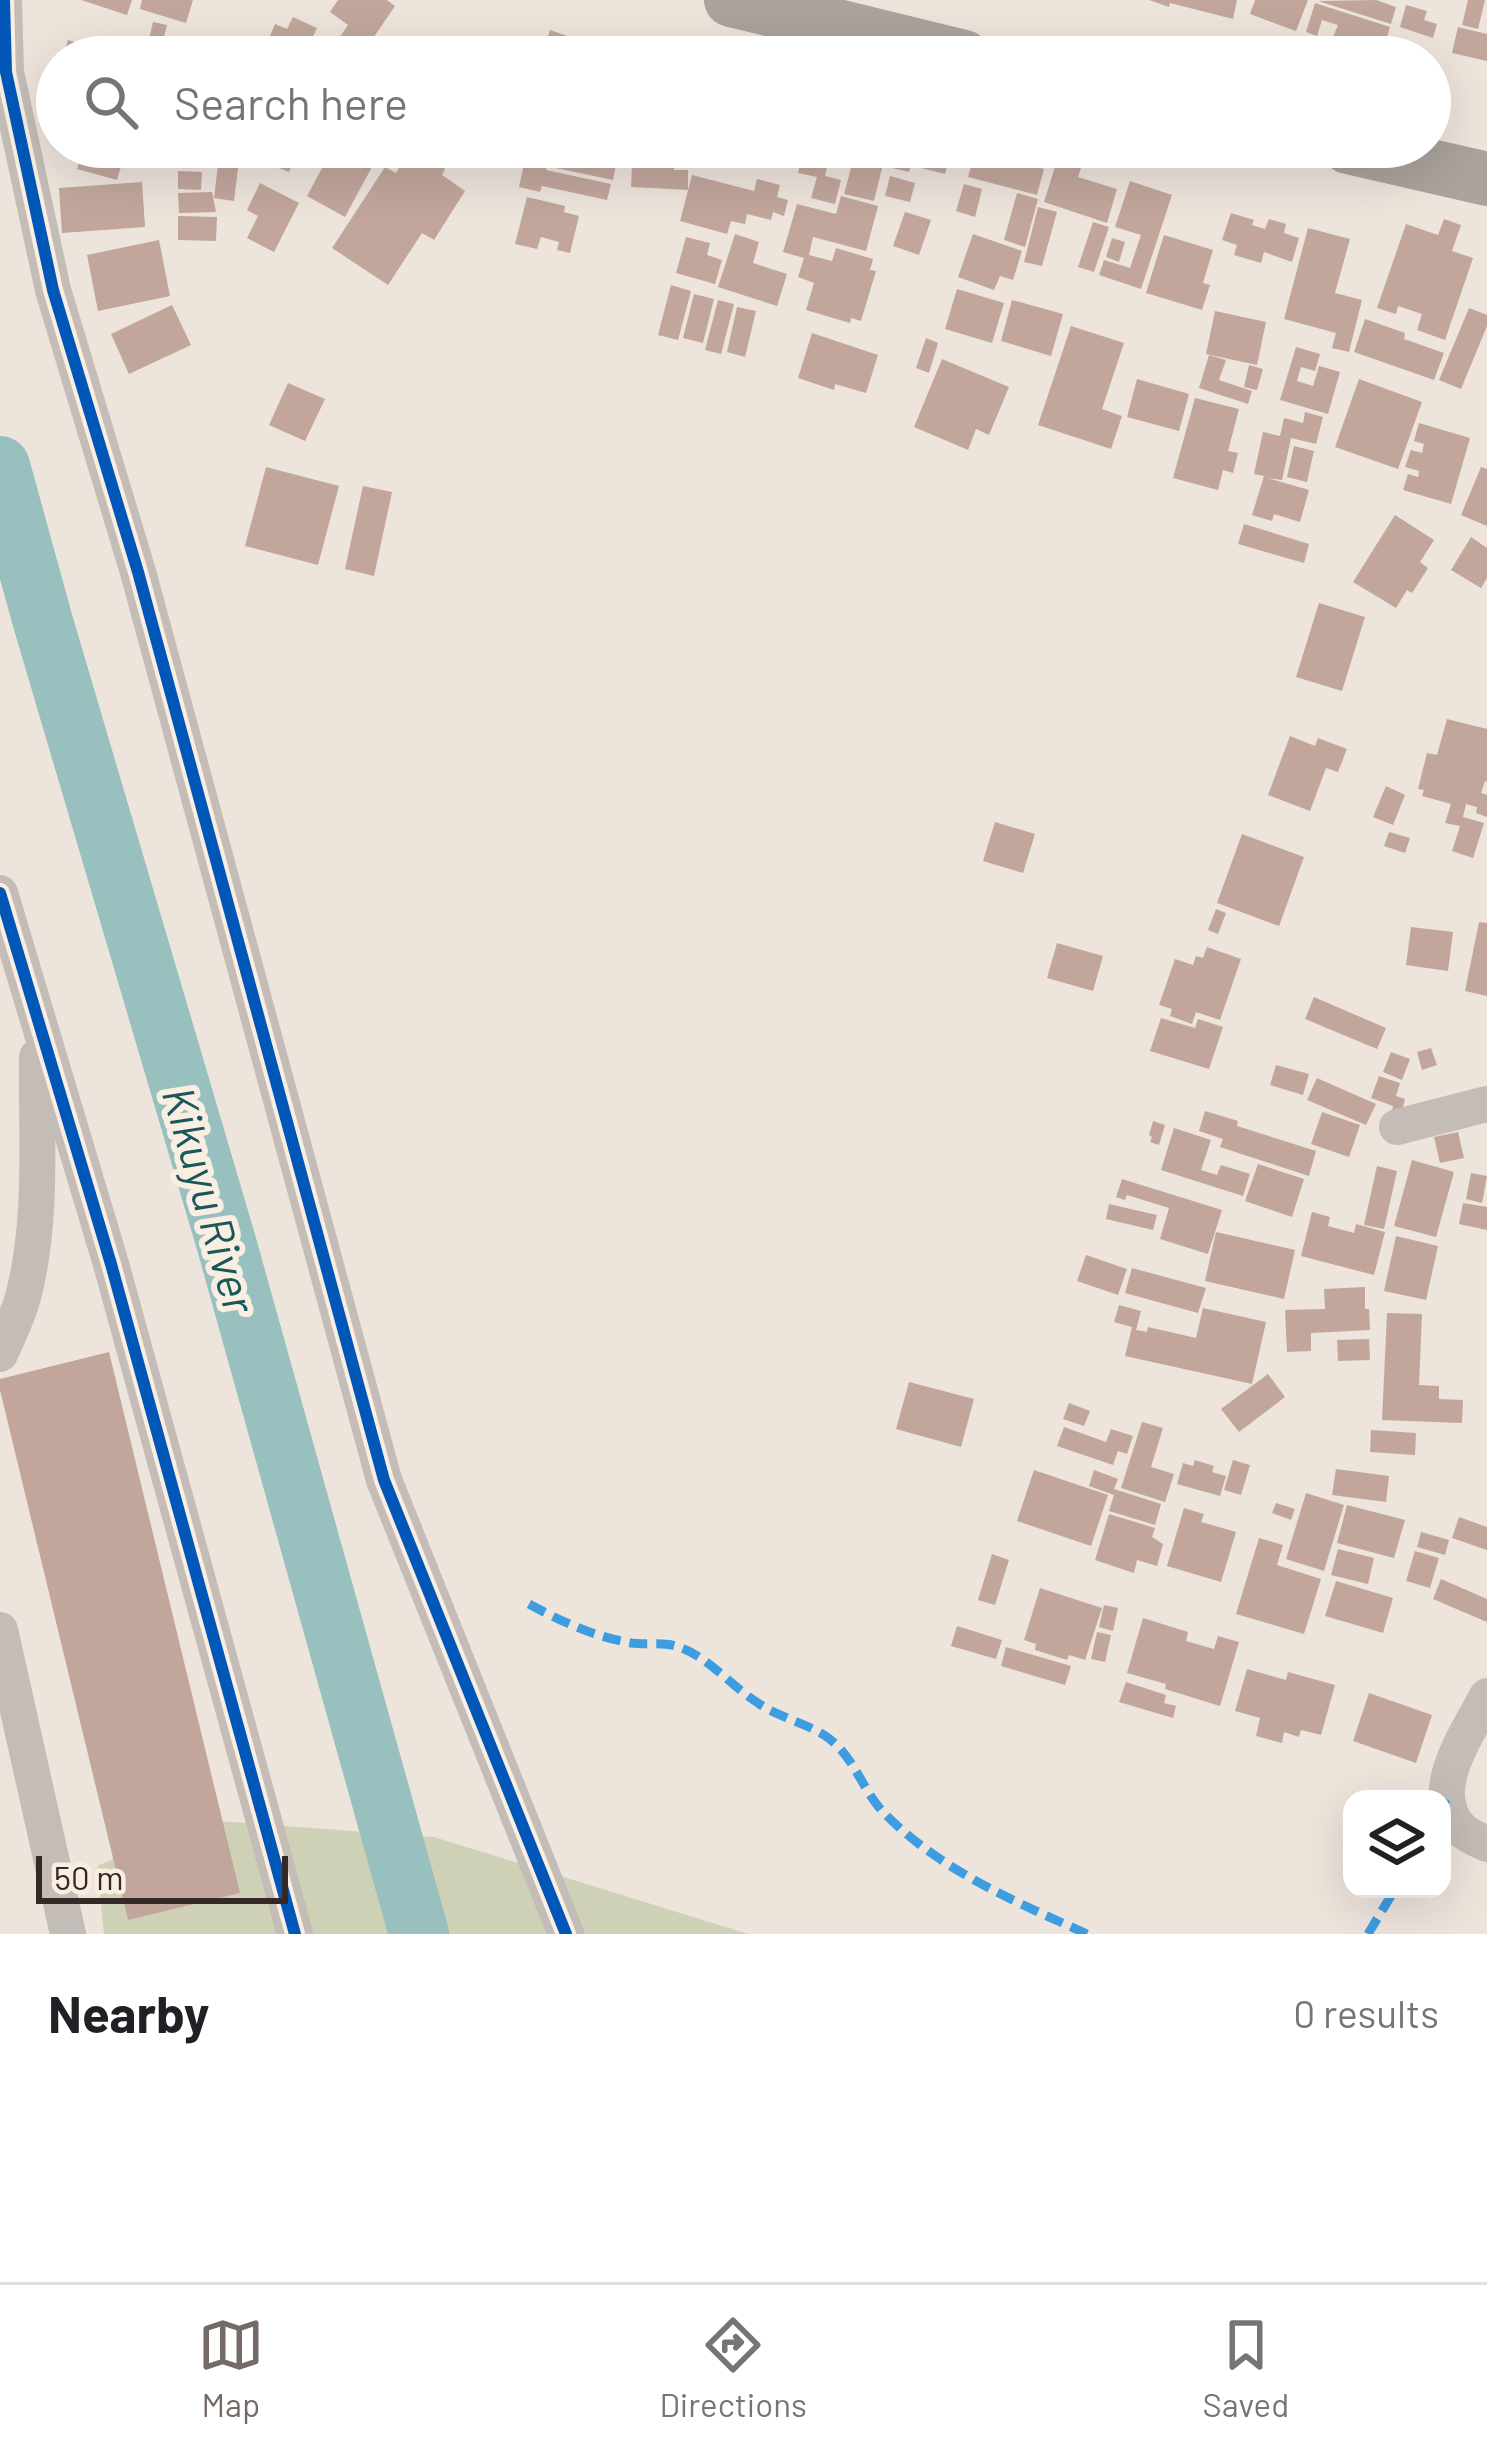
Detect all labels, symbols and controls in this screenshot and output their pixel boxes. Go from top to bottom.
search box [36,36,1451,168]
icon: search [78,69,144,135]
text: Search here [174,75,408,129]
water label: Kikuyu River [153,1080,269,1321]
map controls [1343,1790,1451,1898]
button: layers [1343,1790,1451,1898]
scale bar [36,1850,288,1903]
text: 50 m [54,1857,124,1897]
text: Nearby [48,1982,209,2043]
text: 0 results [1293,1989,1439,2036]
tab: Map [198,2312,264,2424]
tab: Directions [659,2312,807,2424]
tab: Saved [1203,2312,1289,2424]

